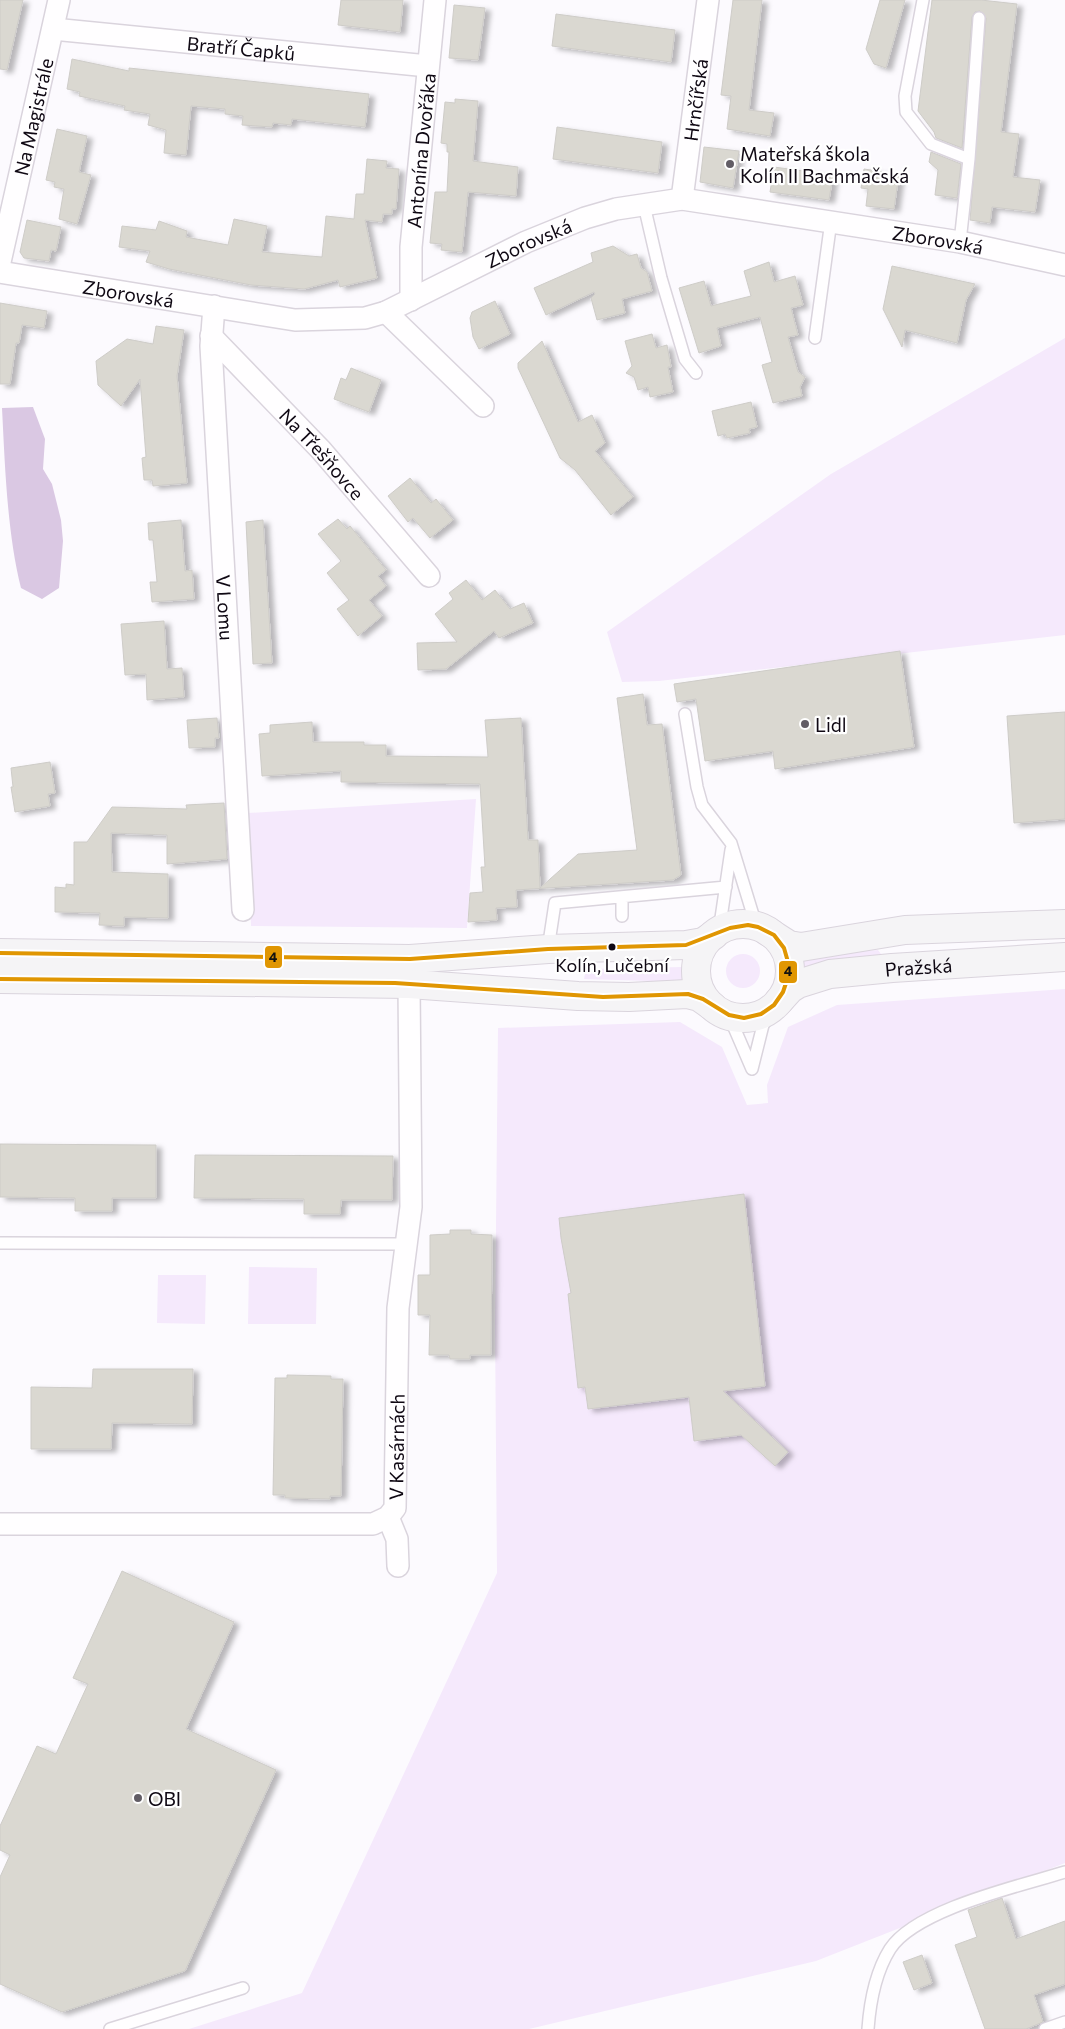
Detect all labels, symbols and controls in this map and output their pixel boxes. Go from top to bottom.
street label: Bratří Čapků [186,31,296,64]
street label: Na Magistrále [8,56,57,177]
street label: Hrnčířská [678,57,712,143]
street label: Antonína Dvořáka [401,72,439,229]
place label: Mateřská škola Kolín II Bachmačská [740,142,909,187]
marker: Mateřská škola Kolín II Bachmačská [724,158,736,170]
street label: Zborovská [481,213,575,272]
street label: Zborovská [891,220,986,258]
street label: Zborovská [81,274,176,312]
street label: Na Třešňovce [275,403,370,504]
street label: V Lomu [212,574,239,641]
place label: Lidl [815,713,847,736]
marker: Lidl [799,718,811,730]
marker: Kolín, Lučební [607,942,617,952]
line badge: 4 [264,945,283,969]
text: 4 [269,948,278,965]
street label: Pražská [884,953,953,980]
place label: Kolín, Lučební [555,954,670,976]
line badge: 4 [778,960,798,984]
text: 4 [784,962,793,979]
street label: V Kasárnách [384,1394,408,1500]
place label: OBI [148,1787,181,1810]
marker: OBI [132,1792,144,1804]

